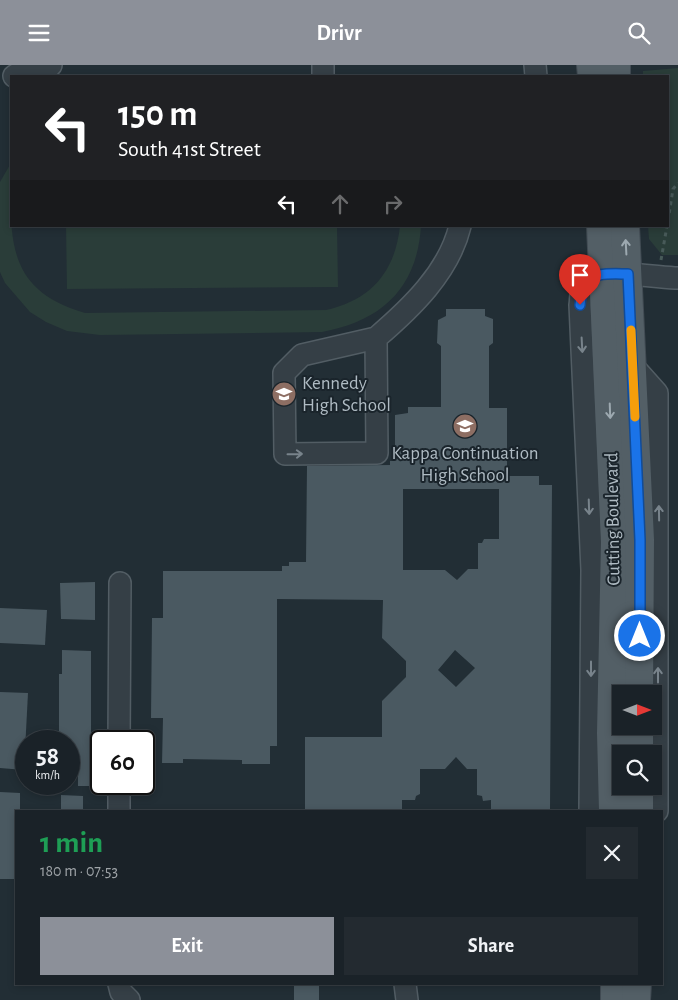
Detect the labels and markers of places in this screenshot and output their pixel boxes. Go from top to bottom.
pin [559,254,601,305]
place label: Kennedy High School [302,374,391,415]
school or university icon: Kennedy High School [271,381,297,407]
school or university icon: Kappa Continuation High School [452,413,478,439]
place label: Kappa Continuation High School [391,444,539,485]

